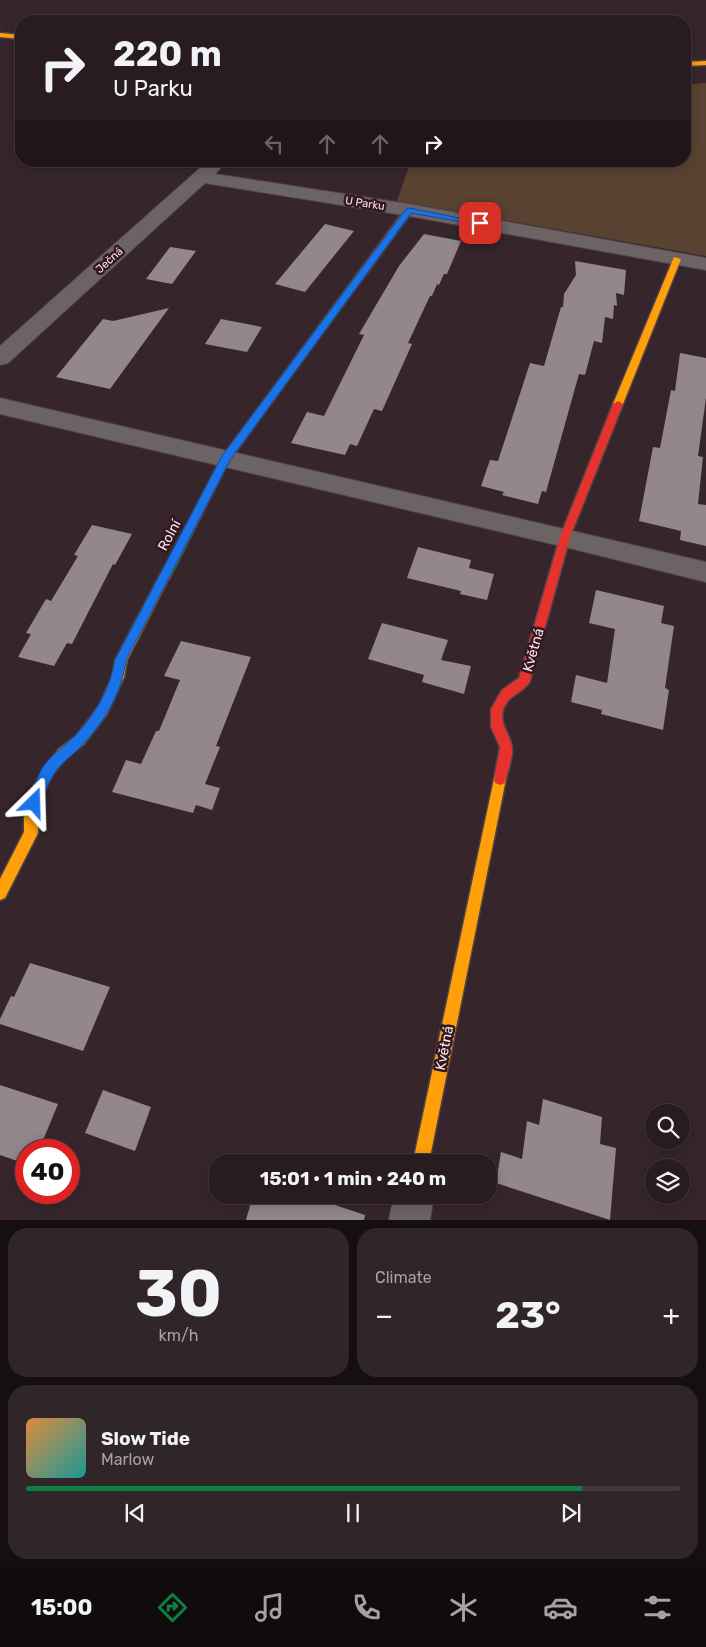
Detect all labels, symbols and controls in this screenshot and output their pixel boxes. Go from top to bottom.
text: 220 m [113,33,222,75]
icon: right [30,35,95,100]
text: U Parku [113,75,193,102]
icon: left [260,130,288,158]
icon: ahead [313,130,341,158]
icon: ahead [366,130,394,158]
icon: right [419,130,447,158]
street label: U Parku [344,194,386,213]
pin [459,202,501,244]
icon: arrive [466,209,494,237]
street label: Ječná [93,245,126,276]
street label: Rolní [154,516,185,554]
street label: Květná [519,626,548,674]
position arrow [7,776,59,828]
street label: Květná [432,1025,457,1072]
map controls [645,1104,690,1204]
button: search [645,1104,690,1149]
speed limit sign: 40 [15,1139,80,1204]
button: layers [645,1159,690,1204]
text: 15:01 · 1 min · 240 m [260,1167,446,1190]
text: 30 [135,1255,222,1332]
text: Climate [375,1268,432,1287]
text: 23° [495,1292,561,1338]
text: − [375,1299,393,1332]
text: + [663,1299,680,1332]
text: km/h [159,1326,198,1345]
text: Slow Tide [101,1427,190,1450]
text: Marlow [101,1450,154,1469]
icon: previous [121,1499,149,1527]
icon: pause [339,1499,367,1527]
icon: next [557,1499,585,1527]
icon: directions [155,1590,190,1625]
icon: music [252,1590,287,1625]
icon: phone [349,1590,384,1625]
icon: climate [446,1590,481,1625]
icon: car [543,1590,578,1625]
icon: filters [640,1590,675,1625]
text: 15:00 [31,1594,93,1621]

